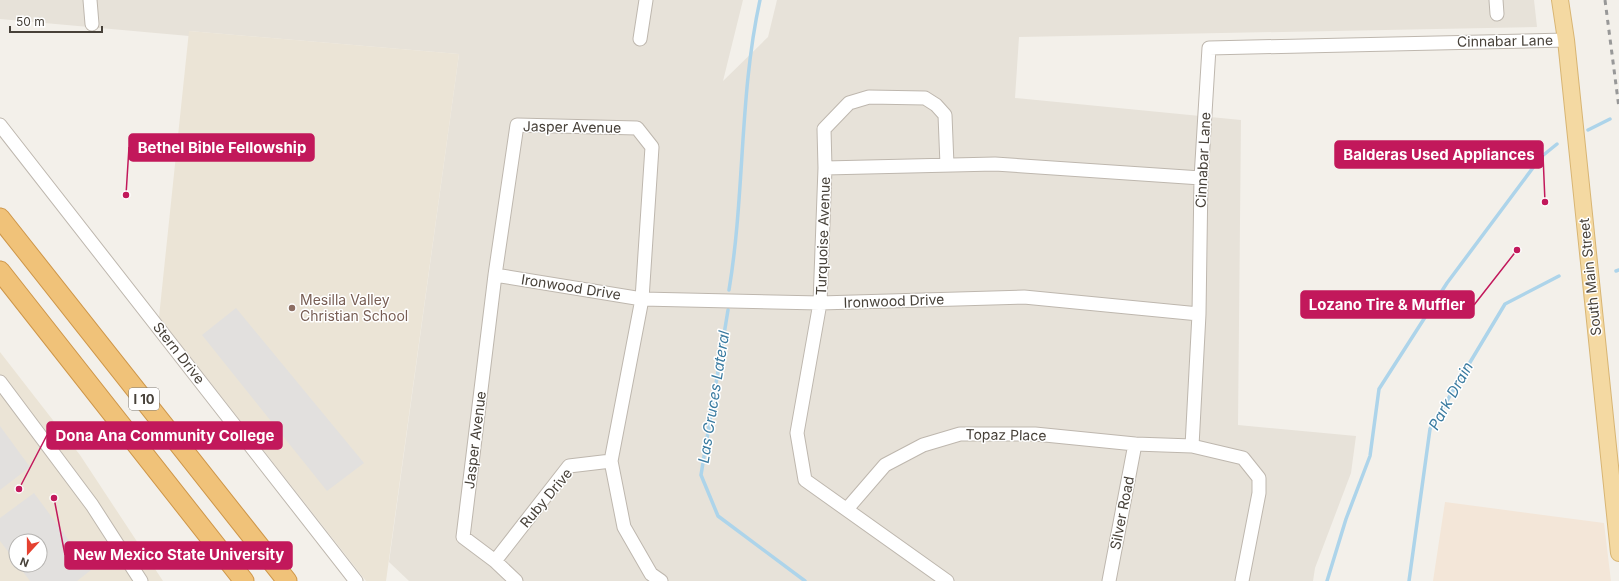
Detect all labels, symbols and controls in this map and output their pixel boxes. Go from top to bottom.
scale bar [10,8,102,34]
text: 50 m [16,14,45,29]
street label: Cinnabar Lane [1457,31,1553,50]
street label: Cinnabar Lane [1191,112,1214,208]
street label: Jasper Avenue [523,117,621,136]
callout: Bethel Bible Fellowship [129,134,314,161]
text: Bethel Bible Fellowship [138,138,306,157]
callout: Balderas Used Appliances [1335,141,1543,168]
text: Balderas Used Appliances [1343,145,1535,164]
street label: Turquoise Avenue [812,176,833,296]
street label: South Main Street [1575,217,1604,337]
street label: Ironwood Drive [520,270,622,303]
street label: Ironwood Drive [843,290,945,311]
place label: Mesilla Valley Christian School [300,291,408,324]
callout: Lozano Tire & Muffler [1301,291,1474,318]
text: Lozano Tire & Muffler [1309,295,1465,314]
marker: Mesilla Valley Christian School [287,303,297,313]
street label: Stern Drive [150,318,209,387]
water label: Las Cruces Lateral [694,329,733,465]
water label: Park Drain [1424,358,1477,433]
road number: I 10 [129,388,159,410]
street label: Jasper Avenue [460,390,489,490]
callout: Dona Ana Community College [47,422,282,449]
street label: Topaz Place [965,425,1047,444]
text: Dona Ana Community College [55,426,275,445]
street label: Ruby Drive [516,465,575,531]
street label: Silver Road [1106,475,1137,551]
north arrow [8,533,48,573]
callout: New Mexico State University [65,542,292,569]
text: New Mexico State University [74,545,284,564]
text: N [18,554,31,570]

